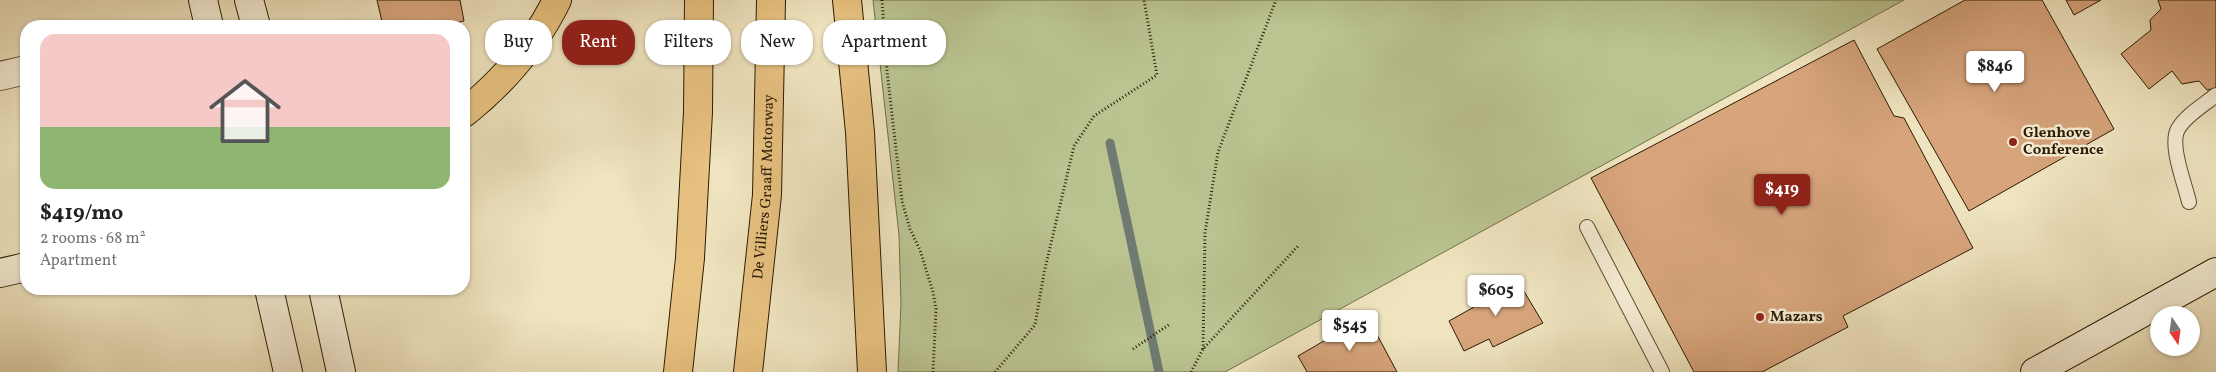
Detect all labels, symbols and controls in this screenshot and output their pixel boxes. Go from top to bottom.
chip: Buy [485,20,552,65]
chip: Rent [562,20,635,65]
chip: Filters [645,20,731,65]
chip: New [741,20,813,65]
chip: Apartment [823,20,946,65]
pin: $846 [1965,51,2025,93]
text: $846 [1977,56,2013,78]
icon: home [200,66,290,156]
street label: De Villiers Graaff Motorway [748,94,780,280]
place label: Glenhove Conference [2023,123,2104,161]
marker: Glenhove Conference [2007,136,2019,148]
pin: $419 [1752,174,1812,216]
text: $419 [1765,179,1799,201]
text: $419/mo [40,199,123,228]
text: 2 rooms · 68 m² [40,228,146,250]
text: Apartment [40,250,117,272]
pin: $605 [1466,274,1526,317]
text: $605 [1478,280,1514,302]
north arrow [2150,306,2200,356]
map controls [2150,306,2200,356]
place label: Mazars [1770,307,1823,328]
pin: $545 [1320,310,1380,352]
marker: Mazars [1754,311,1766,323]
text: $545 [1333,315,1367,337]

